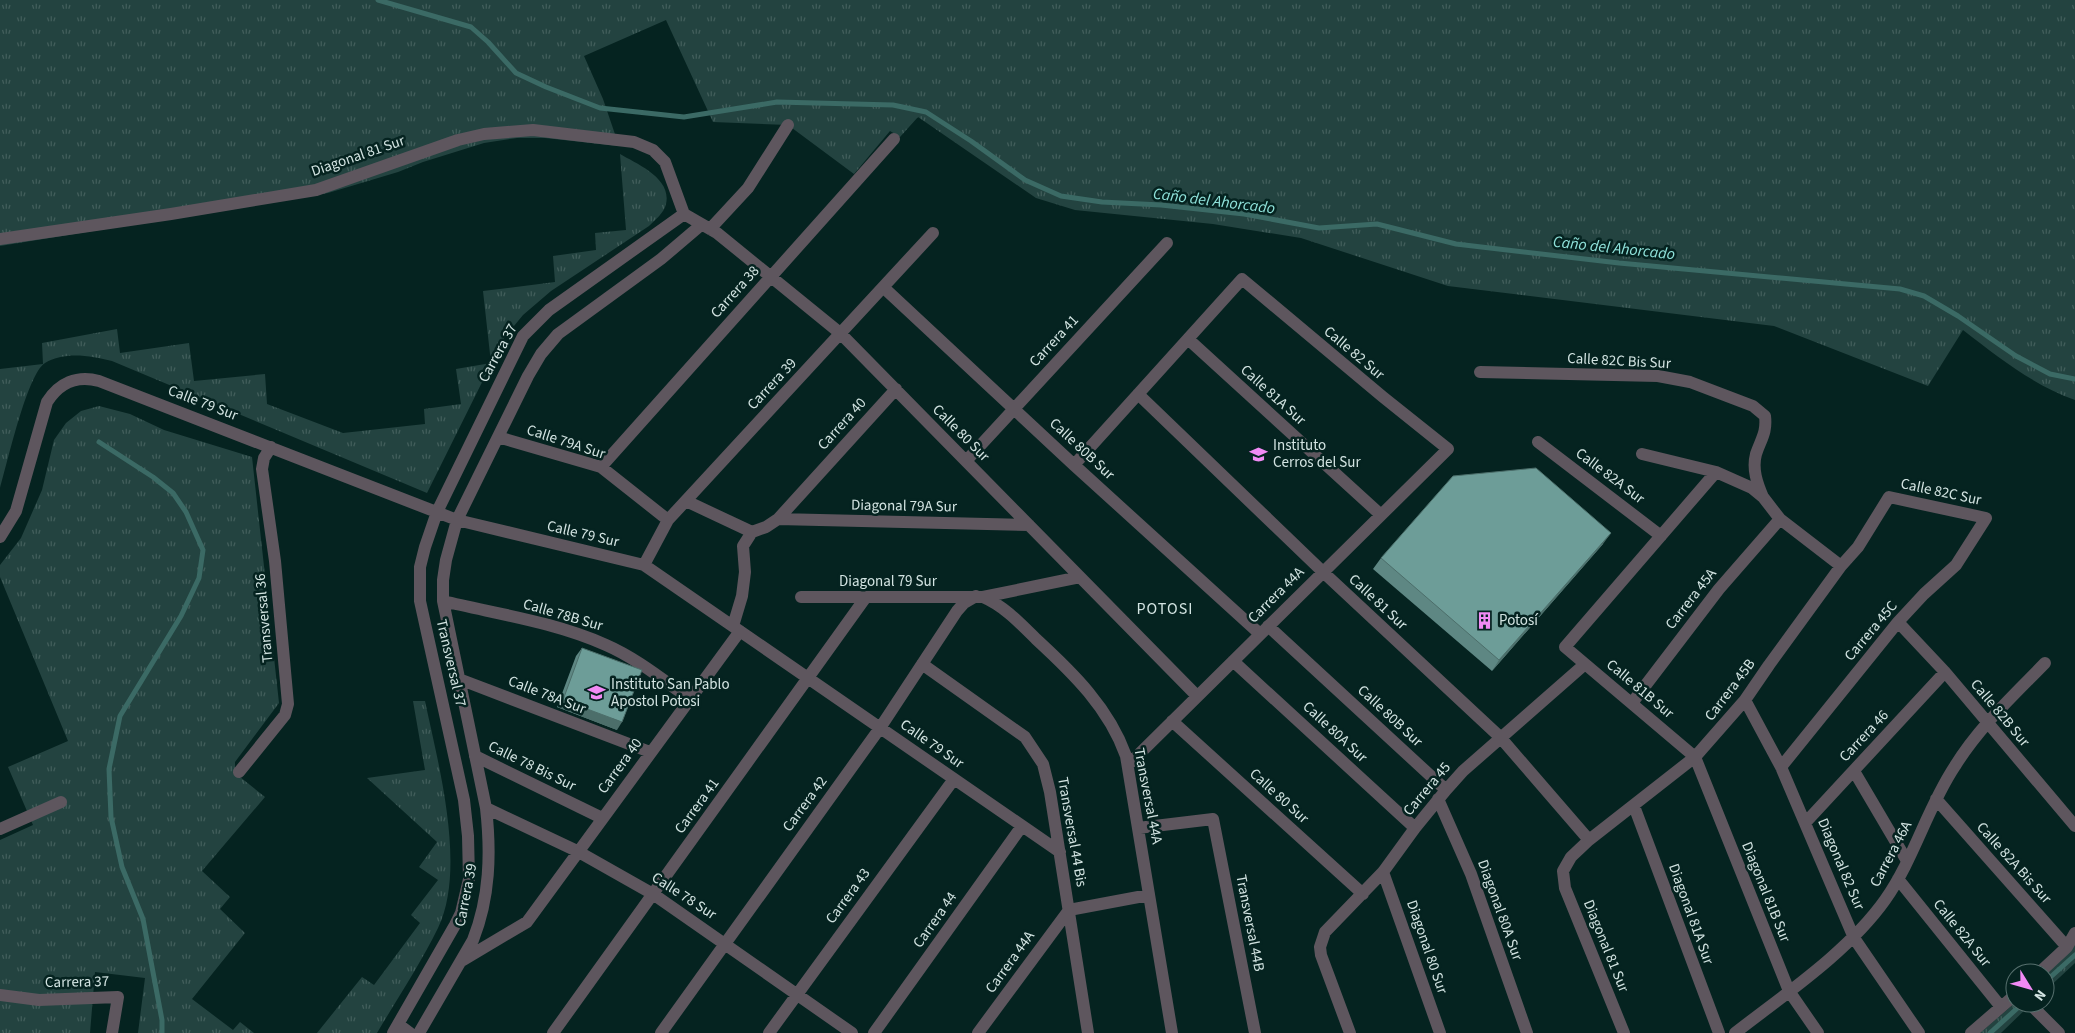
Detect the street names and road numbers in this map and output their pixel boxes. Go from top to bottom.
street label: Diagonal 81 Sur [308,130,408,182]
street label: Carrera 38 [706,261,764,323]
street label: Carrera 41 [1024,310,1084,372]
street label: Carrera 37 [473,320,523,386]
street label: Calle 82 Sur [1319,321,1390,385]
street label: Calle 82C Bis Sur [1567,348,1672,374]
street label: Carrera 39 [742,353,802,415]
street label: Calle 81A Sur [1236,360,1311,431]
street label: Calle 79 Sur [165,380,242,426]
street label: Carrera 40 [813,393,871,455]
street label: Calle 80 Sur [928,400,995,467]
street label: Calle 80B Sur [1045,413,1120,485]
street label: Calle 79A Sur [524,419,609,465]
street label: Calle 82A Sur [1571,443,1650,509]
street label: Calle 82C Sur [1899,473,1984,511]
street label: Diagonal 79A Sur [851,495,958,517]
street label: Calle 79 Sur [545,516,622,553]
street label: Carrera 44A [1243,561,1310,628]
street label: Carrera 45A [1660,563,1722,634]
street label: Calle 81 Sur [1344,569,1413,635]
street label: Diagonal 79 Sur [839,571,938,592]
street label: Transversal 36 [250,573,278,663]
street label: Calle 78B Sur [521,594,606,637]
street label: Carrera 45C [1840,596,1903,666]
street label: Transversal 37 [431,617,471,709]
street label: Calle 81B Sur [1602,654,1679,724]
street label: Carrera 45B [1700,654,1760,725]
street label: Calle 78A Sur [505,671,590,720]
street label: Calle 82B Sur [1965,675,2035,752]
street label: Calle 80B Sur [1353,680,1428,752]
street label: Calle 80A Sur [1298,696,1373,768]
street label: Carrera 46 [1834,705,1894,767]
street label: Calle 79 Sur [896,714,969,774]
street label: Carrera 40 [593,734,647,798]
street label: Calle 78 Bis Sur [485,736,580,797]
street label: Transversal 44A [1128,746,1168,847]
street label: Carrera 45 [1398,758,1456,820]
street label: Calle 80 Sur [1245,764,1314,829]
street label: Carrera 42 [778,772,832,836]
street label: Carrera 41 [670,774,724,838]
street label: Transversal 44 Bis [1052,775,1092,889]
street label: Diagonal 82 Sur [1812,815,1870,914]
street label: Carrera 46A [1865,816,1918,891]
street label: Calle 82A Bis Sur [1972,818,2057,909]
street label: Diagonal 81B Sur [1736,839,1796,946]
street label: Diagonal 80A Sur [1472,857,1528,964]
street label: Diagonal 81A Sur [1663,861,1719,968]
street label: Carrera 39 [450,862,482,928]
street label: Carrera 43 [821,864,875,928]
street label: Calle 78 Sur [647,867,721,925]
street label: Transversal 44B [1230,873,1270,973]
street label: Carrera 44 [908,887,962,952]
street label: Calle 82A Sur [1928,895,1996,972]
street label: Diagonal 80 Sur [1401,897,1453,997]
street label: Diagonal 81 Sur [1578,897,1634,996]
street label: Carrera 44A [980,926,1040,997]
street label: Carrera 37 [45,971,109,993]

